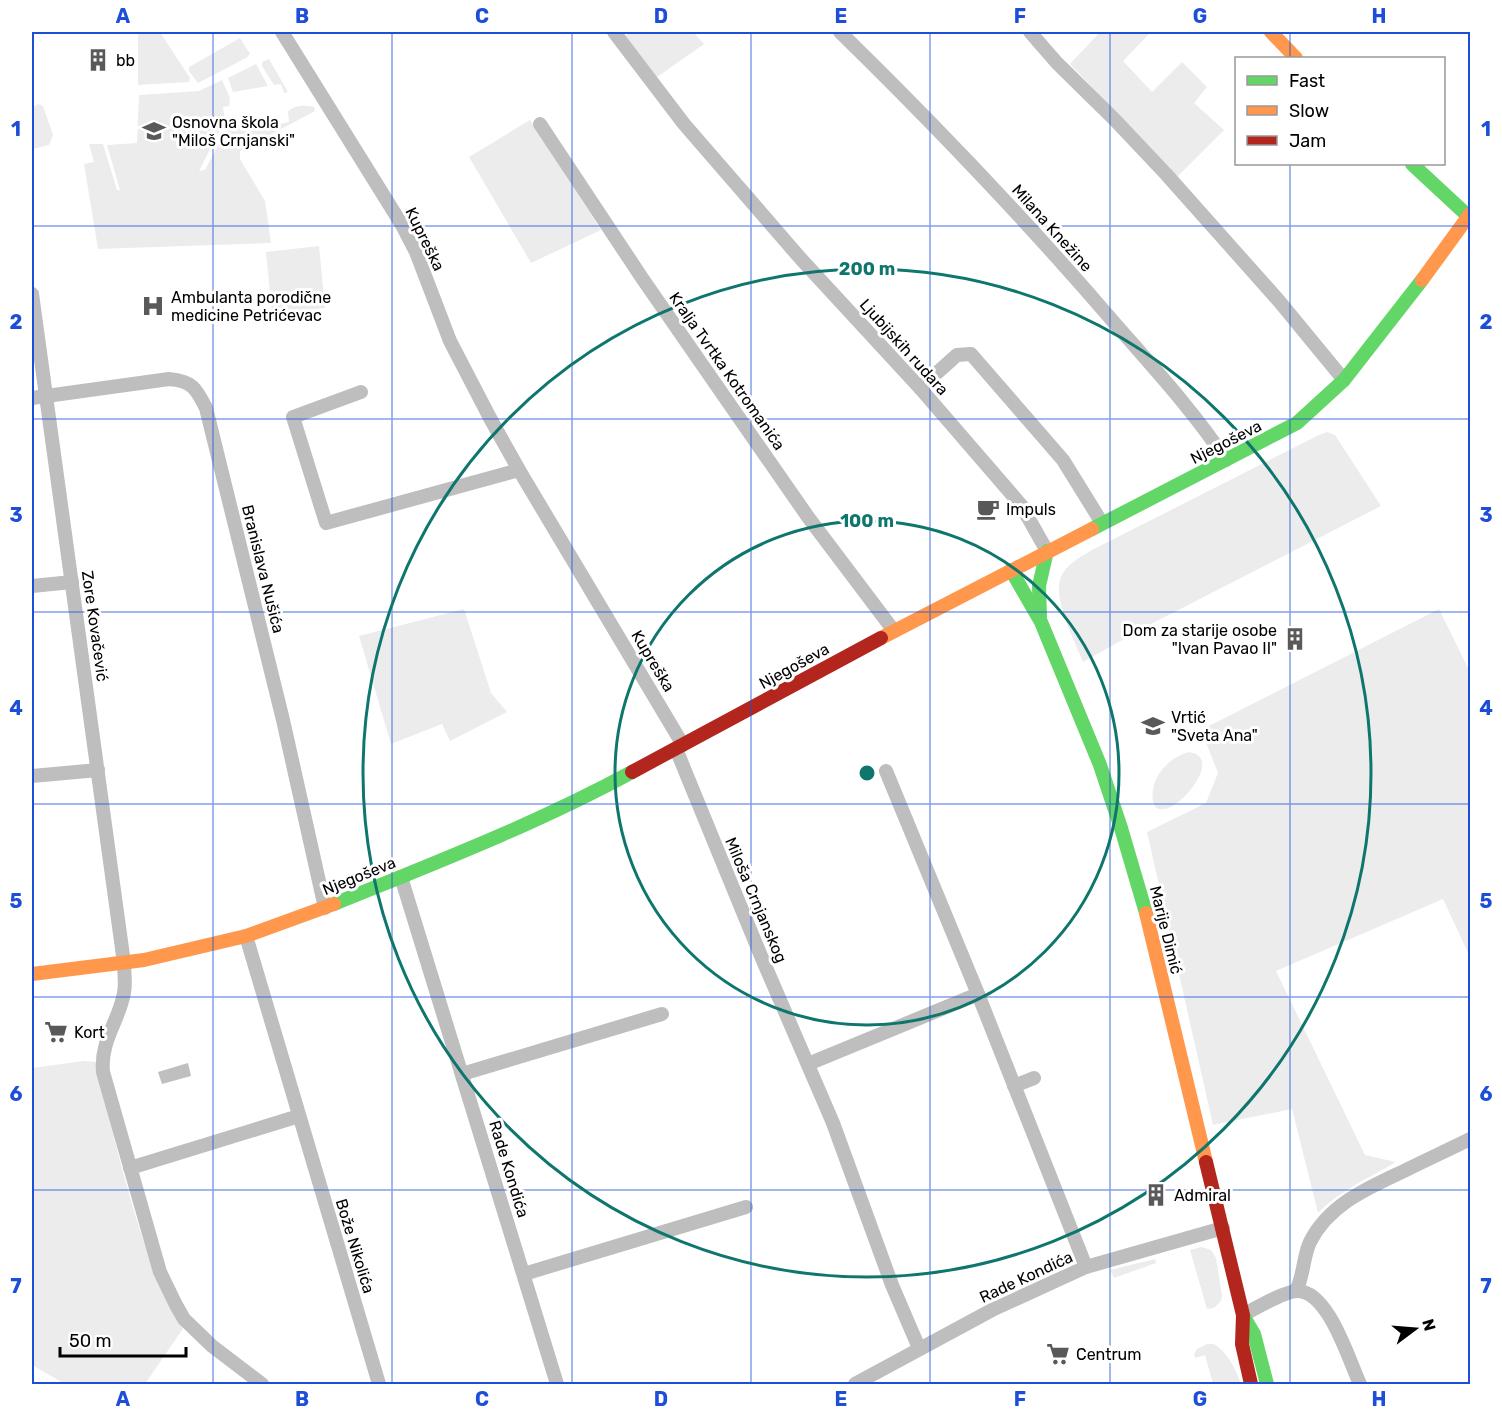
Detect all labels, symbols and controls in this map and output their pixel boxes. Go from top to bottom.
text: A [116,4,131,28]
text: B [295,4,309,28]
text: C [475,4,489,28]
text: D [654,4,668,28]
text: E [835,4,847,28]
text: F [1014,4,1026,28]
text: G [1193,4,1207,28]
text: H [1372,4,1386,28]
building icon: bb [85,47,111,73]
place label: bb [116,51,135,70]
legend [1235,57,1445,165]
text: Fast [1289,70,1325,92]
text: Slow [1289,100,1329,122]
place label: Osnovna škola "Miloš Crnjanski" [172,113,295,150]
text: 1 [11,117,21,141]
text: 1 [1481,117,1491,141]
school or university icon: Osnovna škola "Miloš Crnjanski" [141,118,167,144]
text: Jam [1289,130,1326,152]
street label: Milana Knežine [1008,181,1096,276]
street label: Kupreška [401,204,449,274]
text: 200 m [839,258,895,280]
place label: Ambulanta porodične medicine Petrićevac [171,288,331,325]
street label: Kralja Tvrtka Kotromanića [665,288,789,454]
hospital icon: Ambulanta porodične medicine Petrićevac [140,293,166,319]
street label: Ljubijskih rudara [856,295,952,399]
text: 2 [10,310,23,334]
text: 2 [1480,310,1493,334]
street label: Njegoševa [1187,416,1265,468]
cafe icon: Impuls [975,496,1001,522]
place label: Impuls [1006,500,1056,519]
text: 3 [9,503,23,527]
street label: Branislava Nušića [238,503,288,635]
text: 3 [1479,503,1493,527]
text: 100 m [840,510,894,532]
street label: Zore Kovačević [78,569,112,683]
place label: Dom za starije osobe "Ivan Pavao II" [1123,621,1277,658]
building icon: Dom za starije osobe "Ivan Pavao II" [1282,626,1308,652]
street label: Kupreška [627,627,679,695]
street label: Njegoševa [756,639,832,693]
text: 4 [9,696,23,720]
text: 4 [1479,696,1493,720]
place label: Vrtić "Sveta Ana" [1171,708,1258,745]
school or university icon: Vrtić "Sveta Ana" [1140,713,1166,739]
centre of rings [857,763,877,783]
street label: Miloša Crnjanskog [721,834,791,966]
street label: Njegoševa [320,853,398,899]
street label: Marije Dimić [1146,884,1186,976]
text: 5 [10,889,23,913]
text: 5 [1480,889,1493,913]
supermarket icon: Kort [43,1019,69,1045]
place label: Kort [74,1023,105,1042]
text: 6 [9,1082,23,1106]
text: 6 [1479,1082,1493,1106]
street label: Rade Kondića [485,1118,533,1220]
building icon: Admiral [1143,1182,1169,1208]
place label: Admiral [1174,1186,1231,1205]
street label: Bože Nikolića [332,1196,378,1296]
street label: Rade Kondića [976,1247,1076,1307]
text: 7 [10,1274,22,1298]
text: 7 [1480,1274,1492,1298]
north arrow [1385,1299,1445,1359]
text: N [1418,1317,1440,1333]
scale bar [60,1320,186,1358]
text: 50 m [69,1330,112,1352]
supermarket icon: Centrum [1045,1341,1071,1367]
place label: Centrum [1076,1345,1141,1364]
text: A [116,1387,131,1411]
text: B [295,1387,309,1411]
text: C [475,1387,489,1411]
text: D [654,1387,668,1411]
text: E [835,1387,847,1411]
text: F [1014,1387,1026,1411]
text: G [1193,1387,1207,1411]
text: H [1372,1387,1386,1411]

